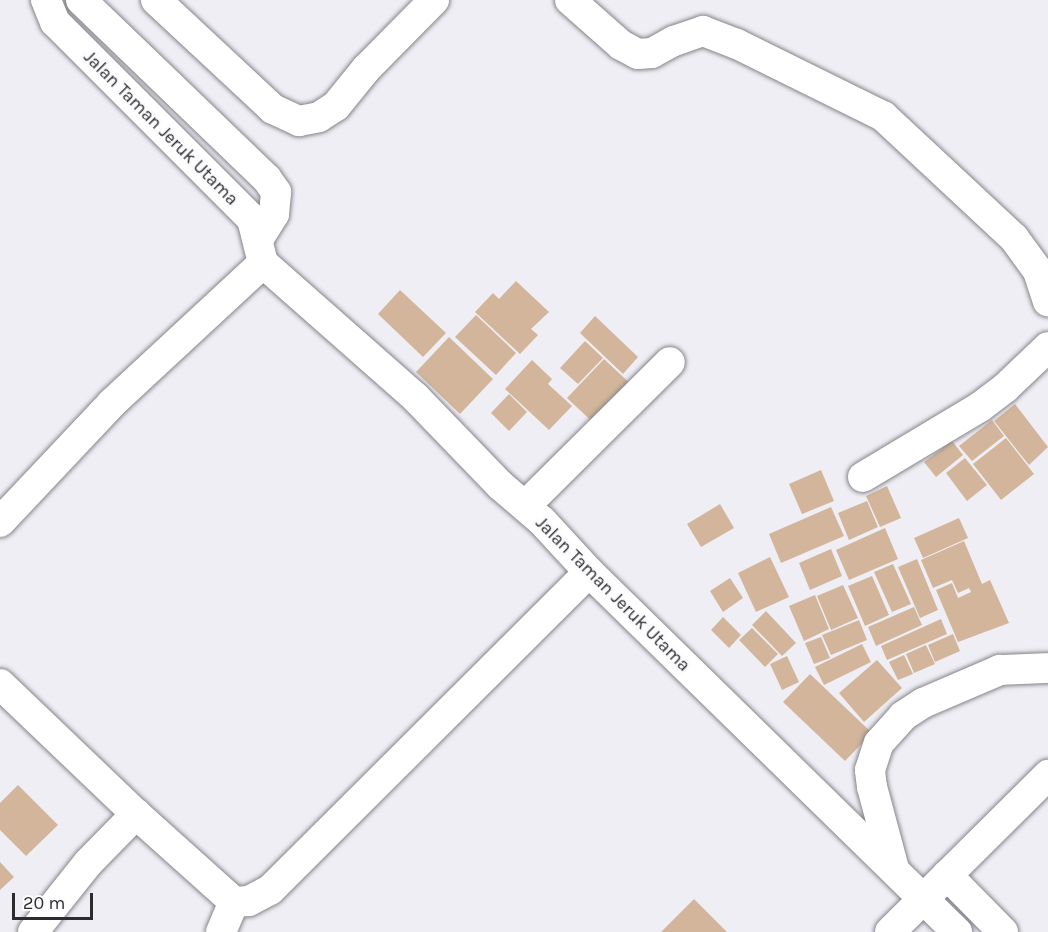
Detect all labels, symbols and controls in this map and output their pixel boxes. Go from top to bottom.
street label: Jalan Taman Jeruk Utama [79,46,243,210]
street label: Jalan Taman Jeruk Utama [531,512,695,676]
scale bar [15,881,96,919]
text: 20 m [23,892,65,914]

